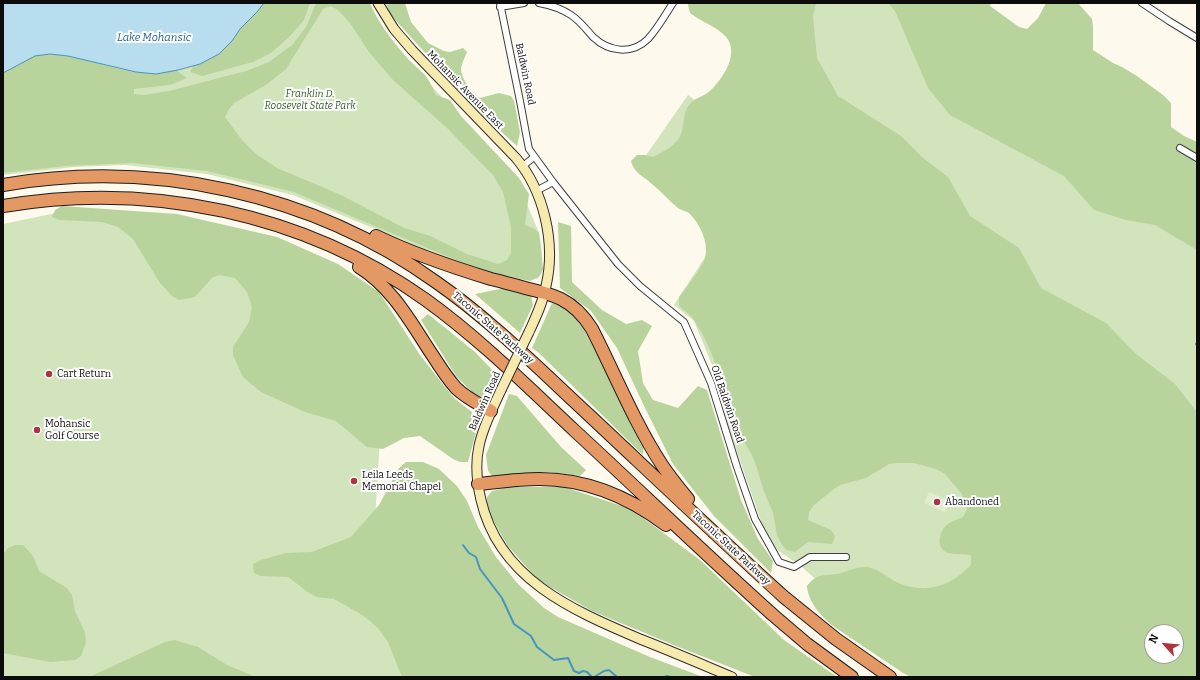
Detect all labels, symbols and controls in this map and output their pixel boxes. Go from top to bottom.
water label: Lake Mohansic [117,31,191,45]
street label: Baldwin Road [513,42,537,106]
street label: Mohansic Avenue East [424,48,506,132]
park label: Franklin D. Roosevelt State Park [264,88,356,112]
street label: Taconic State Parkway [450,290,536,366]
street label: Old Baldwin Road [708,364,746,444]
place label: Cart Return [57,368,111,380]
marker: Cart Return [44,369,54,379]
street label: Baldwin Road [467,370,503,432]
place label: Mohansic Golf Course [45,418,99,442]
marker: Mohansic Golf Course [32,425,42,435]
place label: Leila Leeds Memorial Chapel [362,469,441,492]
marker: Leila Leeds Memorial Chapel [349,476,359,486]
place label: Abandoned [945,496,999,508]
marker: Abandoned [932,497,942,507]
street label: Taconic State Parkway [689,509,773,587]
north arrow [1144,624,1184,664]
text: N [1146,632,1161,646]

